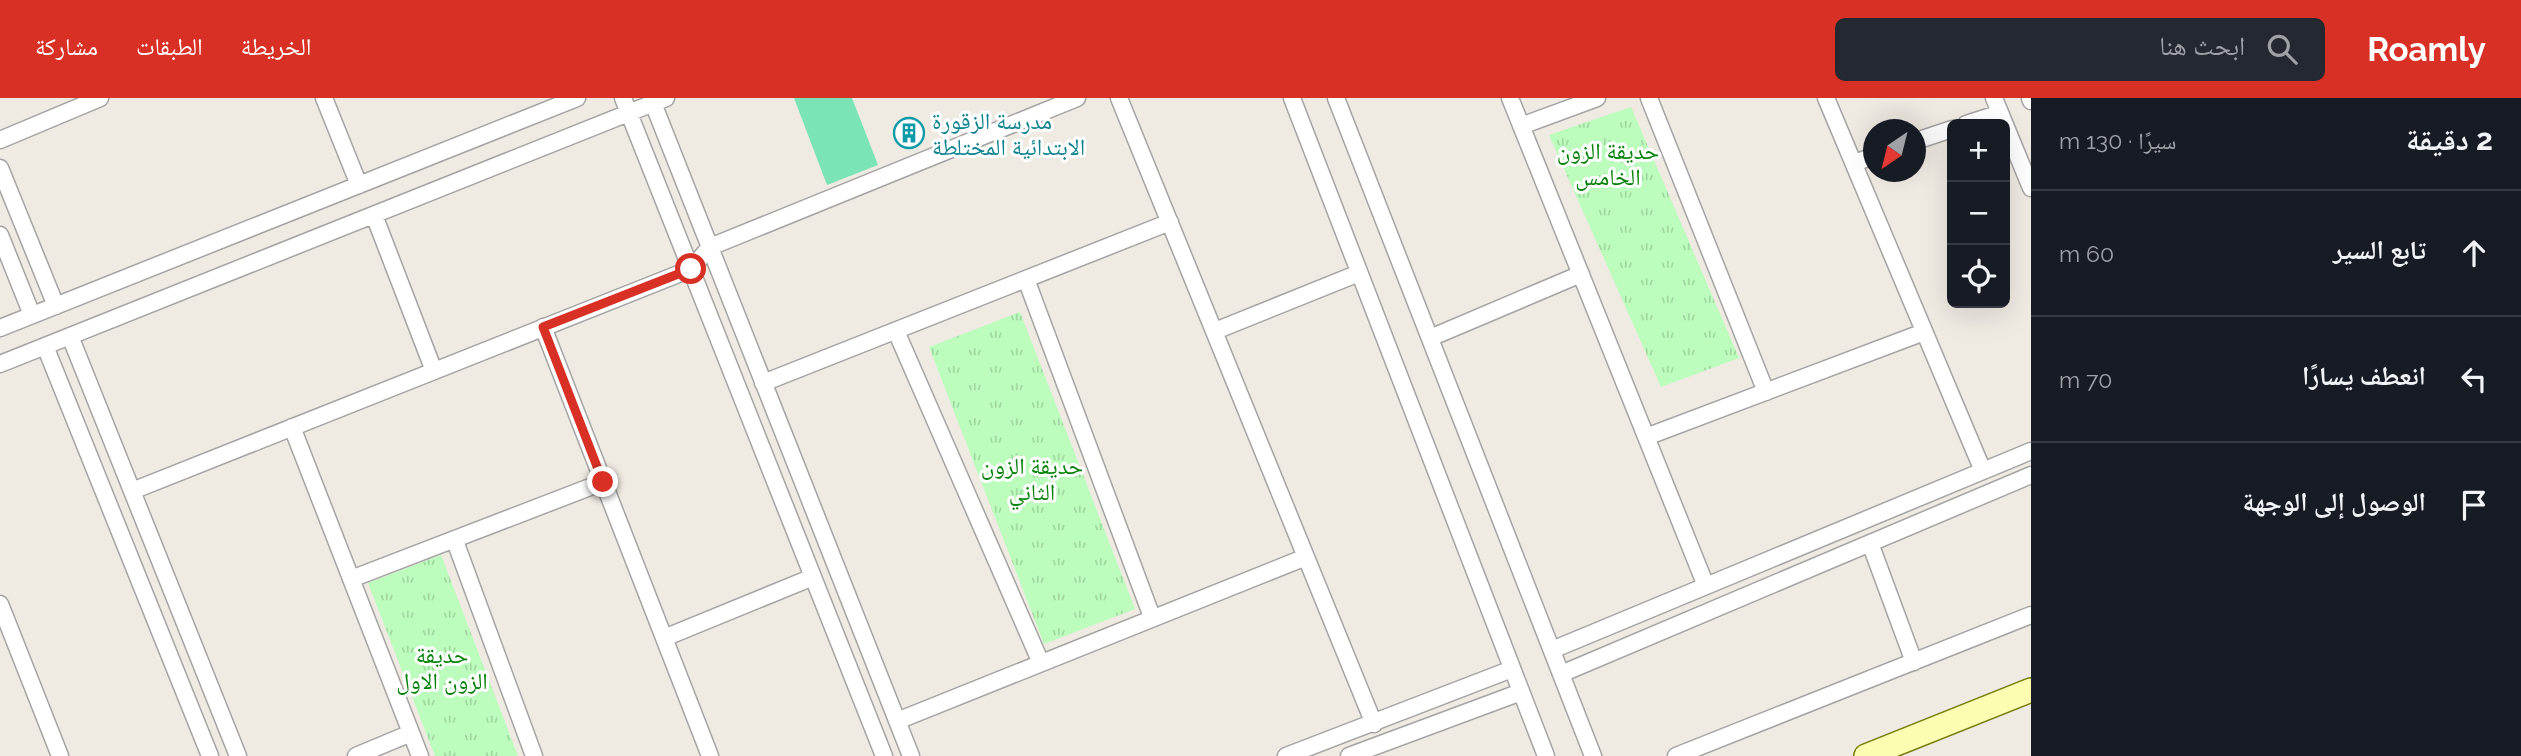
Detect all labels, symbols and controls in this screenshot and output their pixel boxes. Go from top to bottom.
search box [1835,18,2325,81]
icon: search [2263,30,2301,68]
text: Roamly [2367,30,2486,69]
text: ابحث هنا [2159,31,2245,61]
text: مشاركة [35,32,98,61]
text: الطبقات [136,32,203,61]
text: الخريطة [241,32,311,61]
place label: مدرسة الزقورة الابتدائية المختلطة [932,107,1085,160]
building icon: مدرسة الزقورة الابتدائية المختلطة [892,116,926,150]
north arrow [1863,119,1926,182]
map controls [1947,119,2010,308]
button: + [1947,119,2010,182]
text: 2 دقيقة [2406,122,2493,157]
text: سيرًا · 130 m [2059,127,2176,154]
park label: حديقة الزون الخامس [1557,137,1659,191]
button: − [1947,182,2010,245]
icon: ahead [2455,234,2493,272]
text: تابع السير [2333,235,2426,265]
text: 60 m [2059,240,2114,267]
button: locate [1947,245,2010,308]
route start [675,253,706,284]
icon: left [2455,360,2493,398]
text: انعطف يسارًا [2302,361,2426,391]
text: 70 m [2059,366,2112,393]
park label: حديقة الزون الثاني [981,452,1083,510]
route end [587,466,618,497]
icon: arrive [2455,486,2493,524]
text: الوصول إلى الوجهة [2243,487,2426,517]
park label: حديقة الزون الاول [396,641,488,695]

